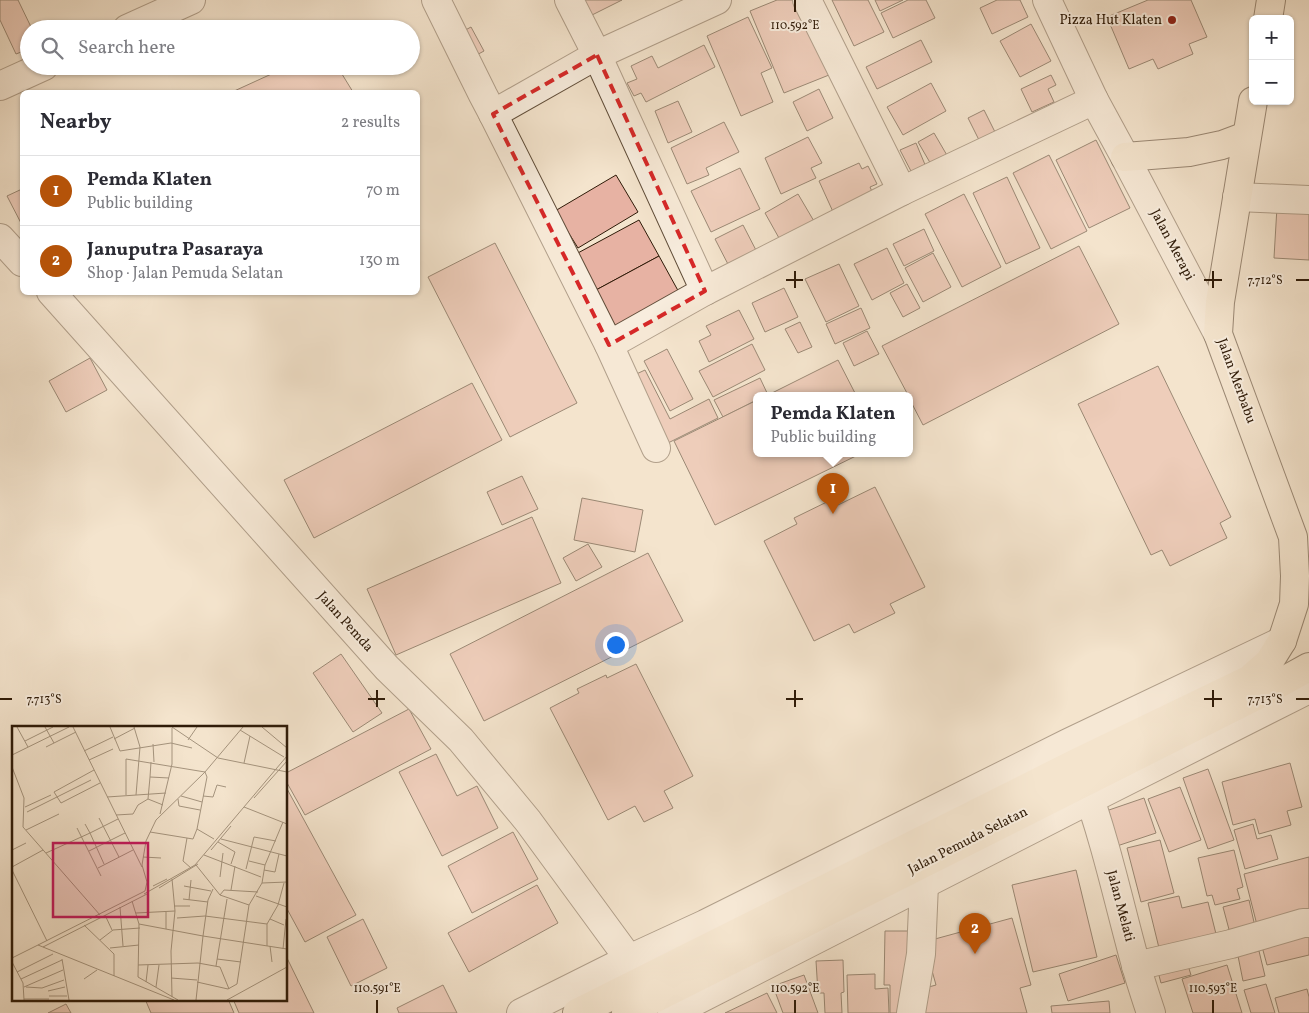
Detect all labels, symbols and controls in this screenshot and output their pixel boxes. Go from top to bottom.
place label: Pizza Hut Klaten [1059,11,1162,30]
marker: Pizza Hut Klaten [1166,14,1178,26]
map controls [1249,15,1294,105]
button: + [1249,15,1294,60]
text: 110.592°E [771,18,819,34]
search box [20,20,420,75]
icon: search [38,34,66,62]
text: Search here [78,35,175,61]
button: − [1249,60,1294,105]
text: Nearby [40,108,111,137]
text: 2 results [341,112,400,134]
text: Pemda Klaten [87,167,212,193]
text: 1 [53,180,59,202]
text: 70 m [366,180,400,202]
text: Public building [87,193,193,215]
street label: Jalan Merapi [1145,206,1199,284]
text: Januputra Pasaraya [87,237,263,263]
text: 2 [52,250,60,272]
text: 130 m [359,250,400,272]
text: Shop · Jalan Pemuda Selatan [87,263,283,285]
text: 7.712°S [1247,273,1283,289]
street label: Jalan Merbabu [1212,336,1260,426]
popup [753,392,913,457]
text: Pemda Klaten [771,401,895,427]
text: Public building [771,427,876,449]
pin: 1 [817,473,849,514]
street label: Jalan Pemda [313,588,377,656]
your location [603,632,629,658]
text: 7.713°S [26,692,62,708]
text: 7.713°S [1247,692,1283,708]
inset map [12,726,288,1000]
street label: Jalan Pemuda Selatan [905,803,1031,879]
street label: Jalan Melati [1101,868,1139,944]
pin: 2 [959,913,991,954]
text: 110.591°E [353,981,401,997]
text: 110.592°E [771,981,819,997]
text: 110.593°E [1189,981,1237,997]

